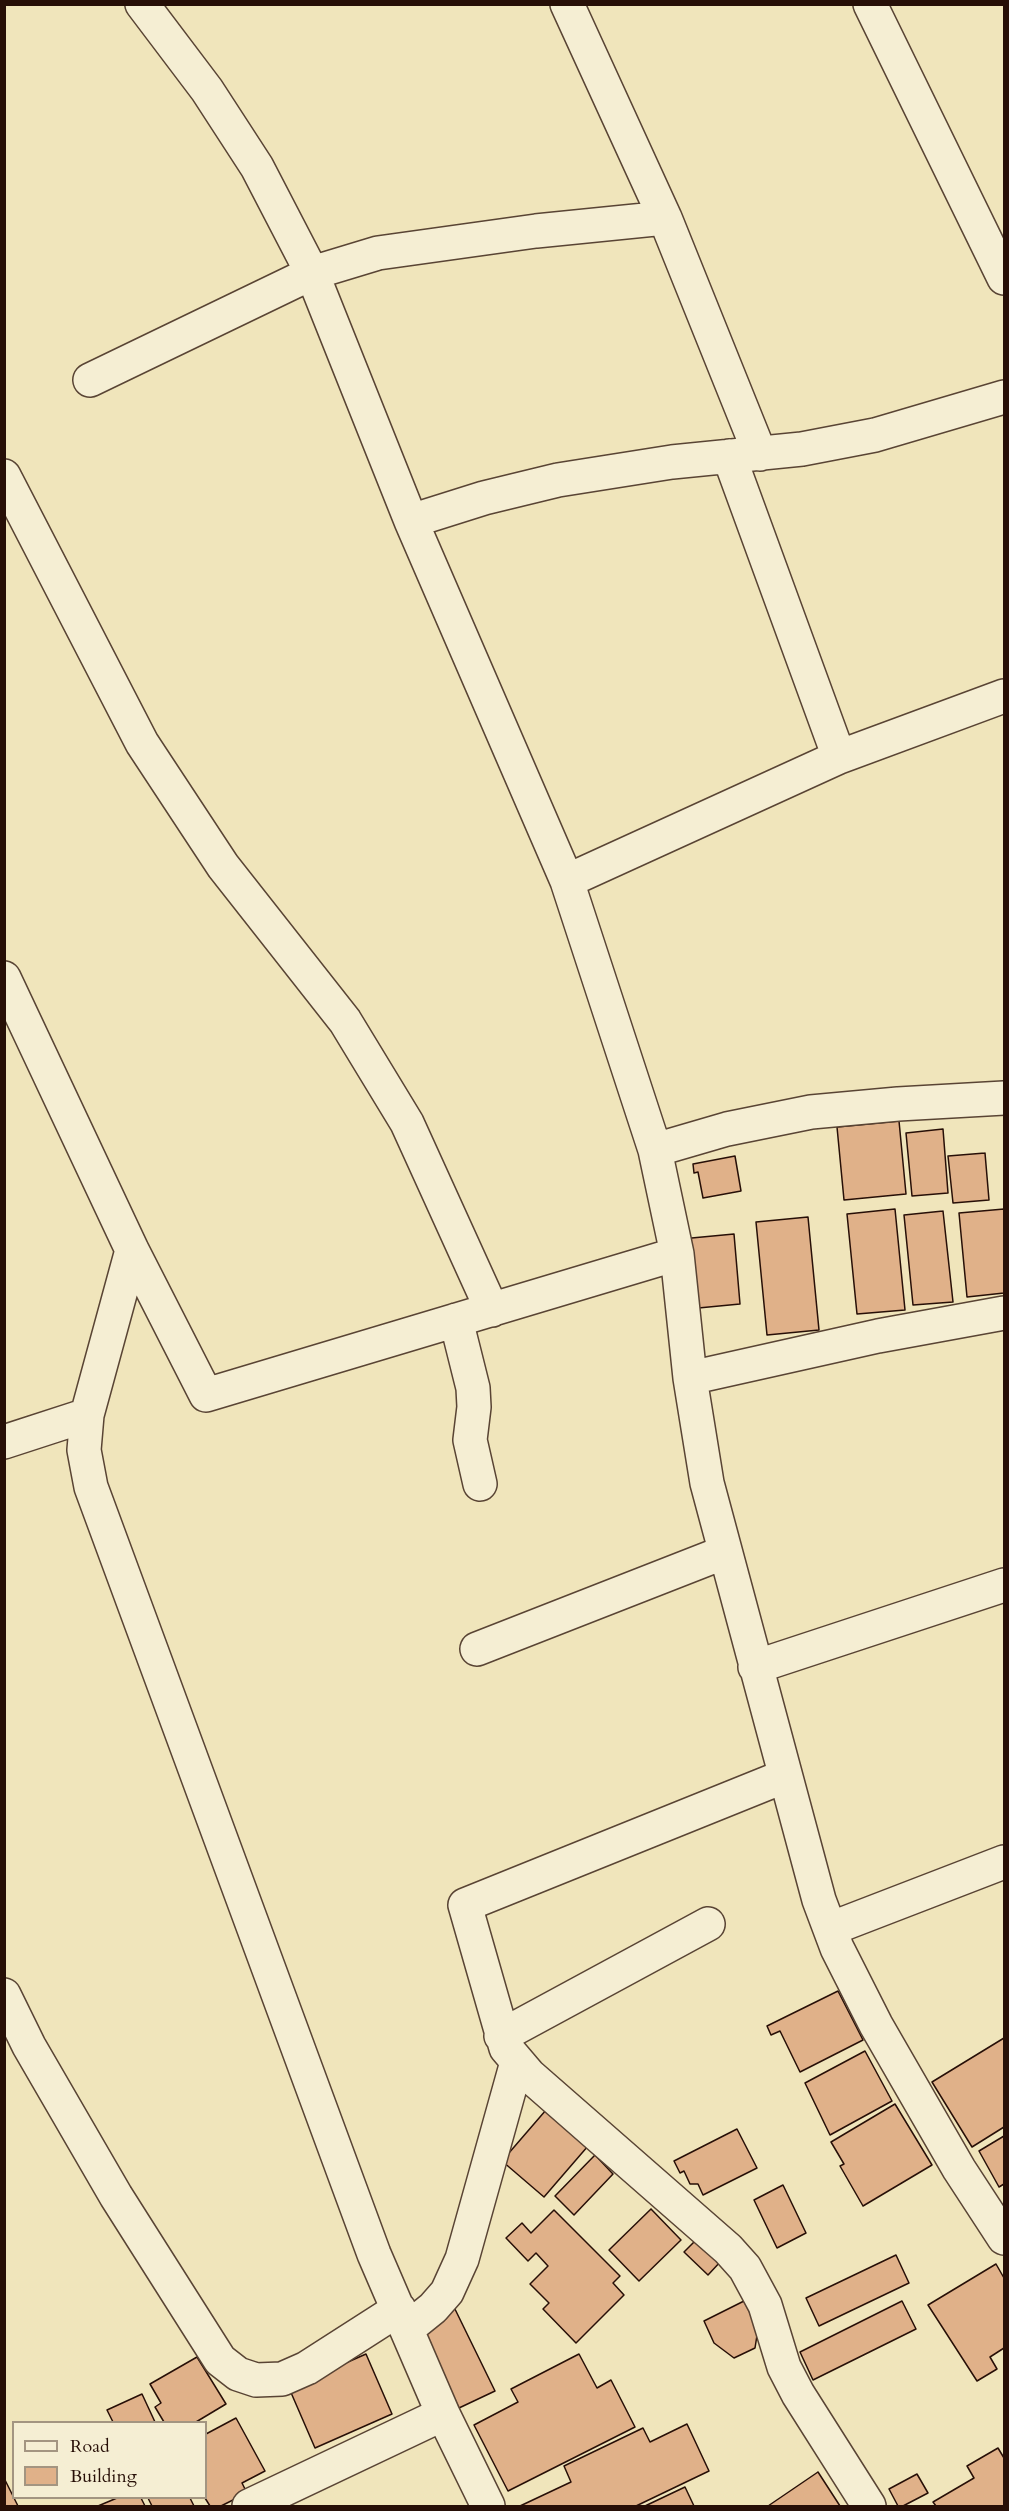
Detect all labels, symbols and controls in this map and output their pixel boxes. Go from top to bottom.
legend [12,2421,207,2499]
text: Road [70,2434,110,2459]
text: Building [70,2464,137,2489]

